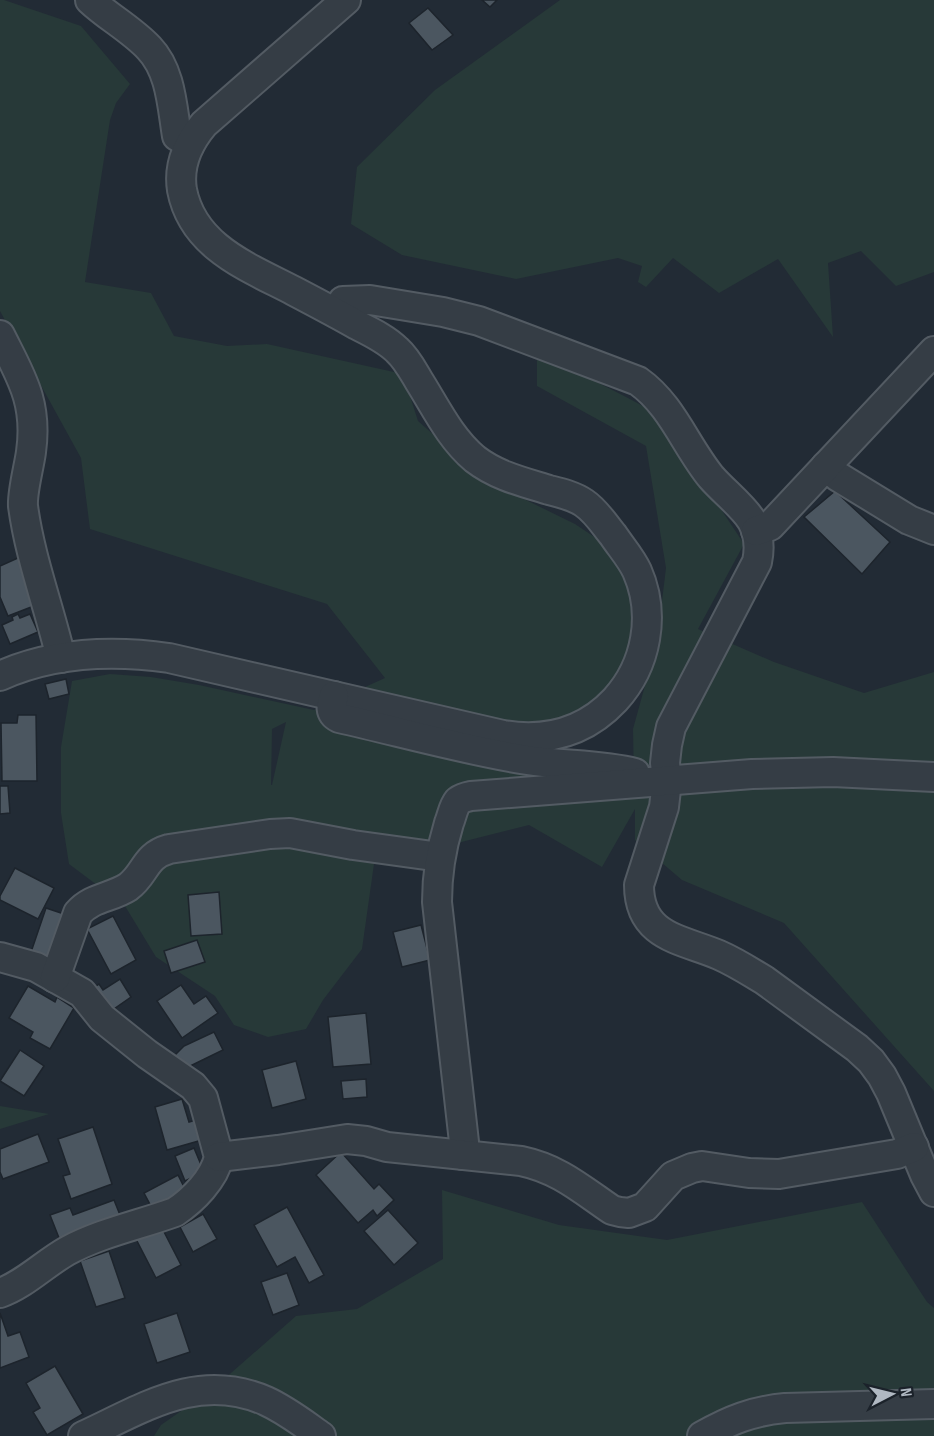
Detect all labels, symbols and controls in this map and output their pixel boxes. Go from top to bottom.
north arrow [862,1364,922,1424]
text: N [895,1387,915,1398]

